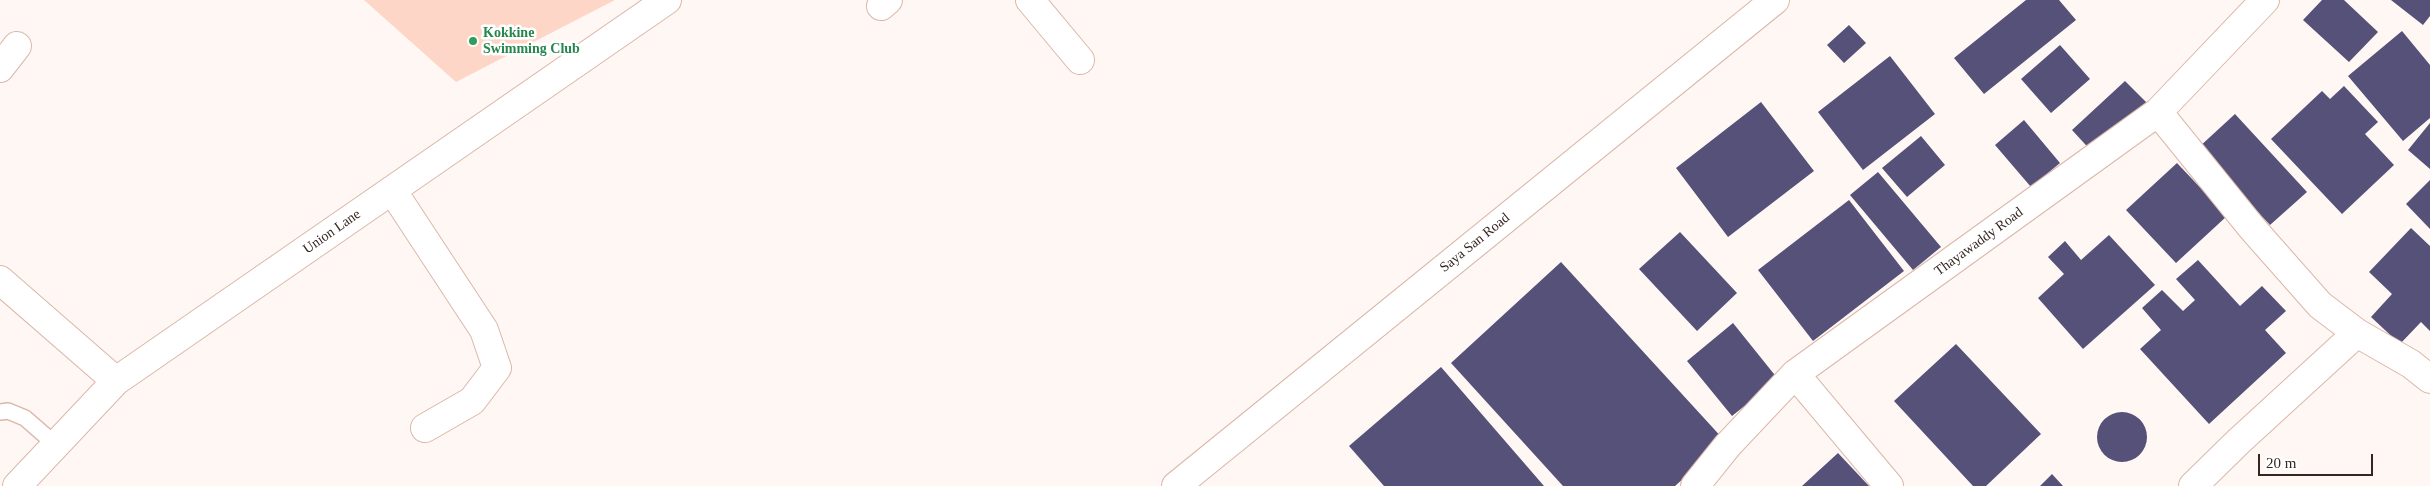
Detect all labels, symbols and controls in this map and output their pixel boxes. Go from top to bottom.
place label: Kokkine Swimming Club [483,25,580,58]
marker: Kokkine Swimming Club [467,35,479,47]
street label: Thayawaddy Road [1931,204,2027,280]
street label: Union Lane [300,206,364,258]
street label: Saya San Road [1437,210,1513,276]
scale bar [2260,444,2375,476]
text: 20 m [2266,455,2296,471]

